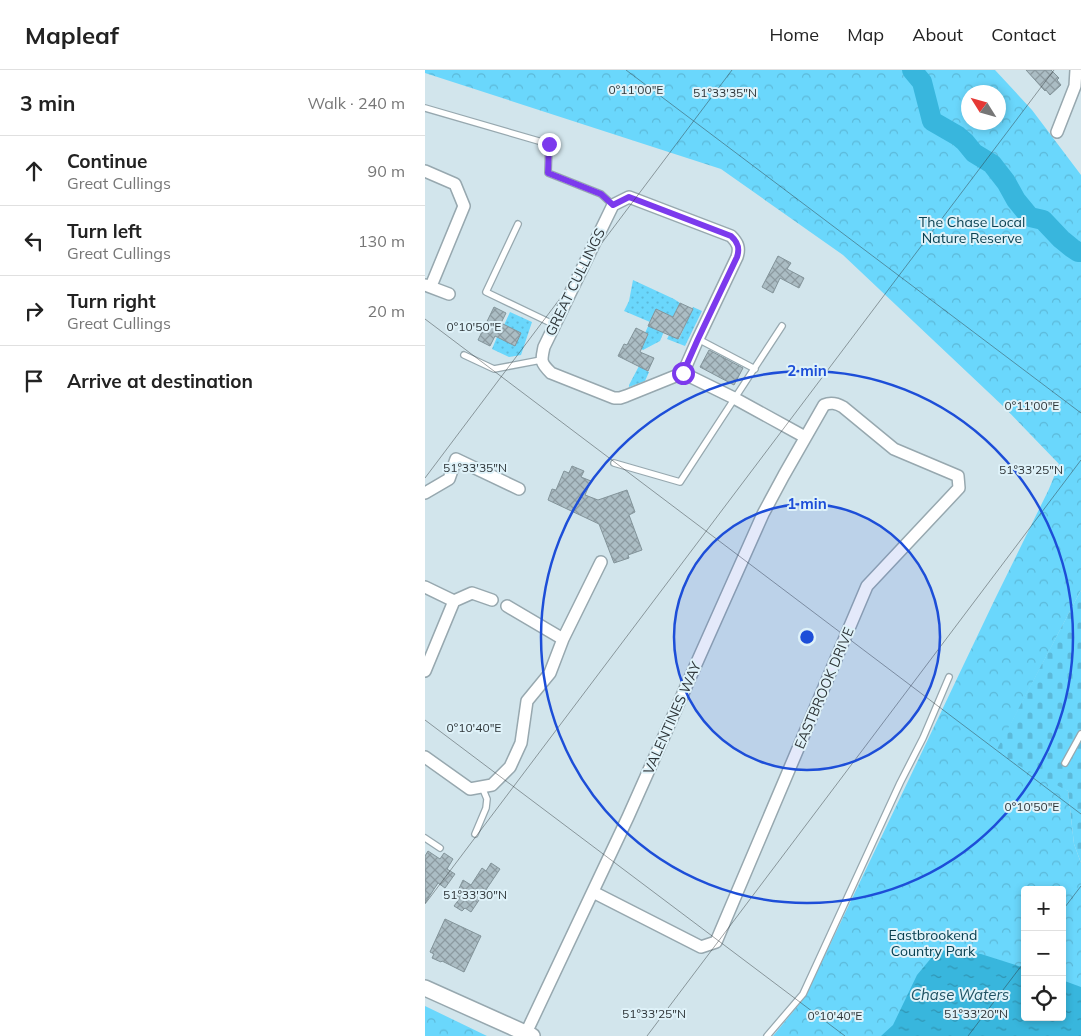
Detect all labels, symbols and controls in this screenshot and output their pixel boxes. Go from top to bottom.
text: Mapleaf [25,20,119,50]
text: Home [769,23,819,46]
text: Map [847,23,884,46]
text: About [912,23,963,46]
text: Contact [991,23,1056,46]
text: 0°11'00"E [609,82,663,97]
text: 51°33'35"N [693,85,757,100]
north arrow [961,85,1006,130]
text: 3 min [20,90,75,116]
text: Walk · 240 m [307,93,405,113]
route end [538,133,561,156]
text: Continue [67,149,147,173]
icon: ahead [20,157,48,185]
text: 90 m [368,161,405,181]
text: Great Cullings [67,173,171,193]
park label: The Chase Local Nature Reserve [919,213,1025,247]
text: Turn left [67,219,142,243]
street label: GREAT CULLINGS [541,225,609,339]
icon: left [20,227,48,255]
text: 130 m [358,231,405,251]
text: Great Cullings [67,243,171,263]
text: Turn right [67,289,156,313]
icon: right [20,297,48,325]
text: 20 m [368,301,405,321]
text: Great Cullings [67,313,171,333]
text: 0°10'50"E [447,319,501,334]
text: 2 min [787,361,827,380]
route start [672,362,695,385]
icon: arrive [20,367,48,395]
text: Arrive at destination [67,369,253,393]
text: 0°11'00"E [1005,398,1059,413]
text: 51°33'35"N [443,460,507,475]
text: 51°33'25"N [999,462,1063,477]
text: 1 min [787,494,827,513]
street label: EASTBROOK DRIVE [790,625,858,751]
centre of rings [798,628,816,646]
street label: VALENTINES WAY [639,658,705,777]
text: 0°10'40"E [447,720,501,735]
text: 0°10'50"E [1005,799,1059,814]
map controls [1021,886,1066,1021]
button: + [1021,886,1066,931]
text: 51°33'30"N [443,887,507,902]
park label: Eastbrookend Country Park [889,926,977,960]
button: − [1021,931,1066,976]
button: locate [1021,976,1066,1021]
water label: Chase Waters [911,985,1009,1004]
text: 51°33'25"N [622,1006,686,1021]
text: 51°33'20"N [944,1006,1008,1021]
text: 0°10'40"E [808,1008,862,1023]

